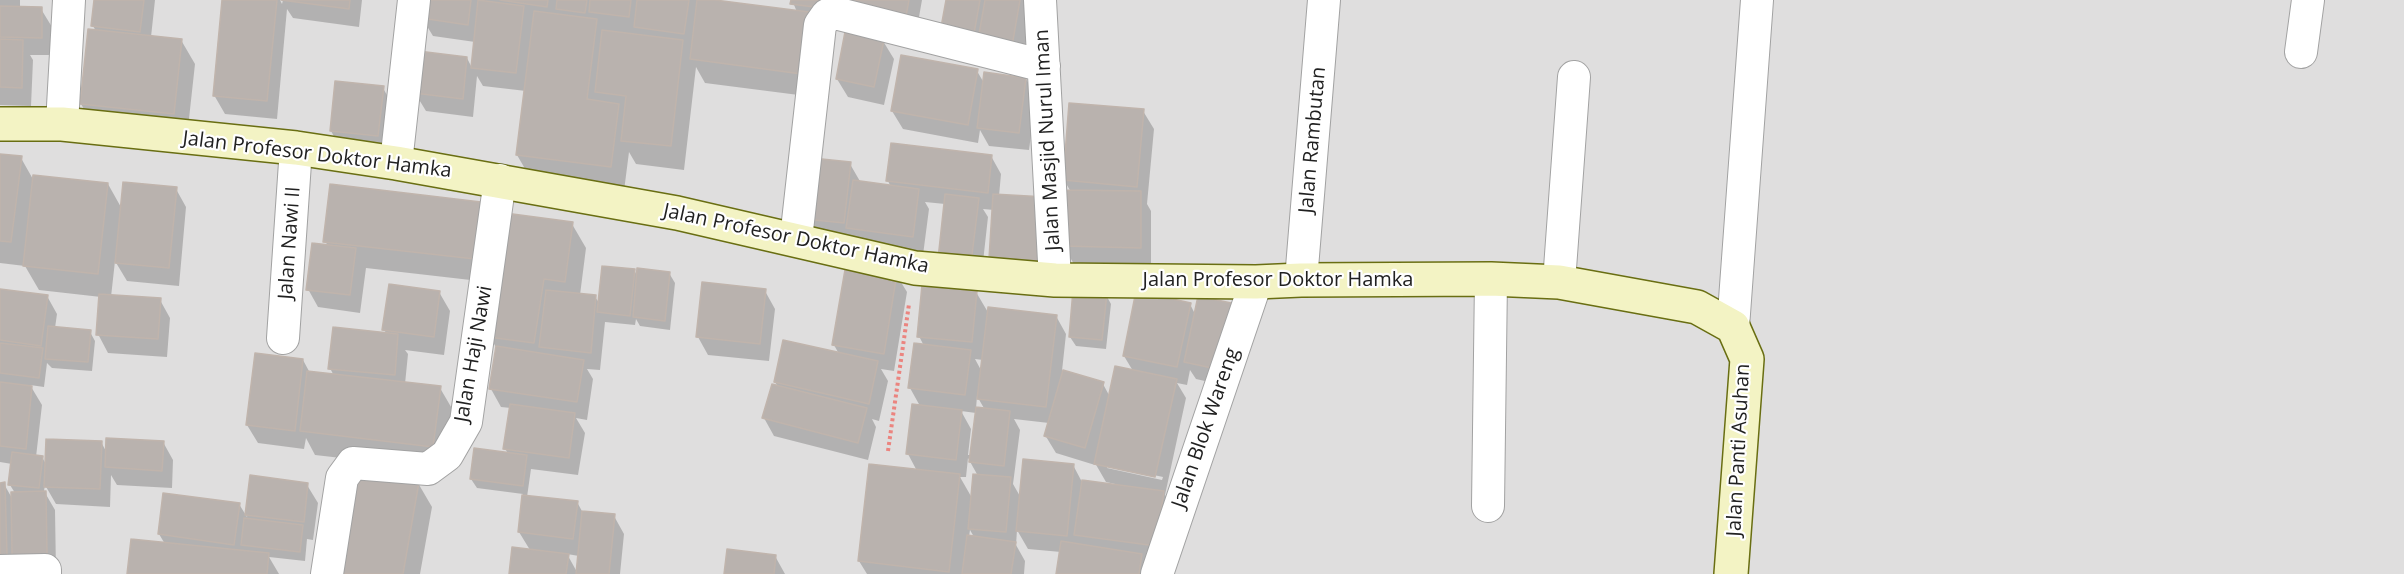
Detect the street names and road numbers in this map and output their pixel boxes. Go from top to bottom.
street label: Jalan Masjid Nurul Iman [1030,29,1066,251]
street label: Jalan Rambutan [1295,66,1331,214]
street label: Jalan Profesor Doktor Hamka [181,127,453,183]
street label: Jalan Nawi II [274,186,306,300]
street label: Jalan Profesor Doktor Hamka [661,199,931,279]
street label: Jalan Profesor Doktor Hamka [1143,268,1413,292]
street label: Jalan Haji Nawi [450,284,498,424]
street label: Jalan Blok Wareng [1167,345,1245,511]
street label: Jalan Panti Asuhan [1722,363,1756,537]

